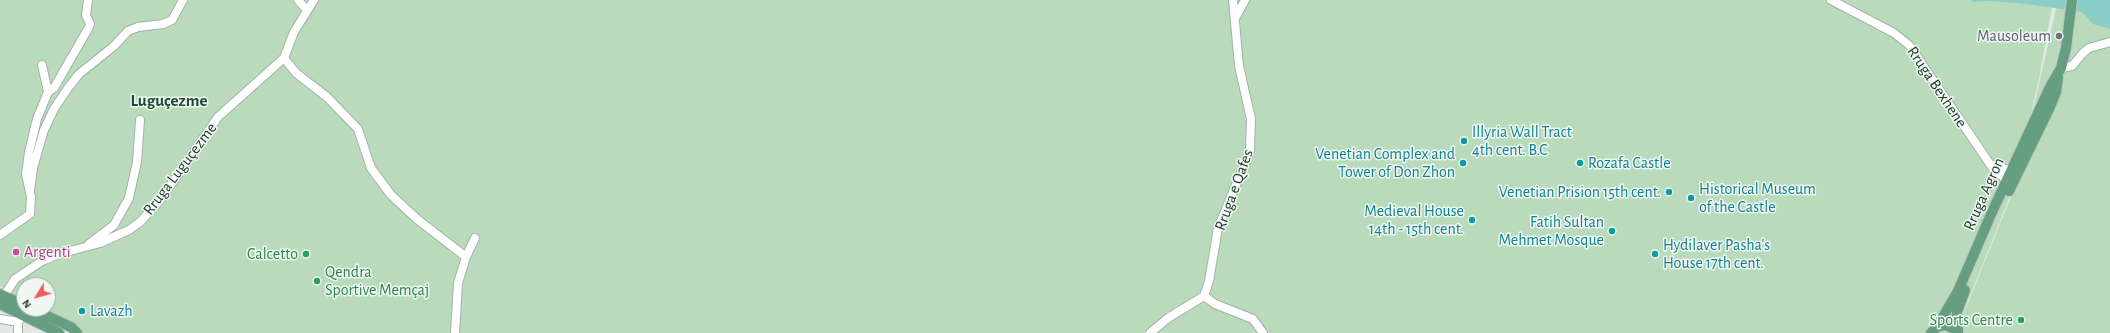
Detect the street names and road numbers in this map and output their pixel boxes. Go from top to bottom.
street label: Rruga Bexhene [1903,43,1971,131]
street label: Rruga Luguçezme [139,119,221,219]
street label: Rruga e Qafes [1210,147,1258,233]
street label: Rruga Agron [1959,155,2009,233]

